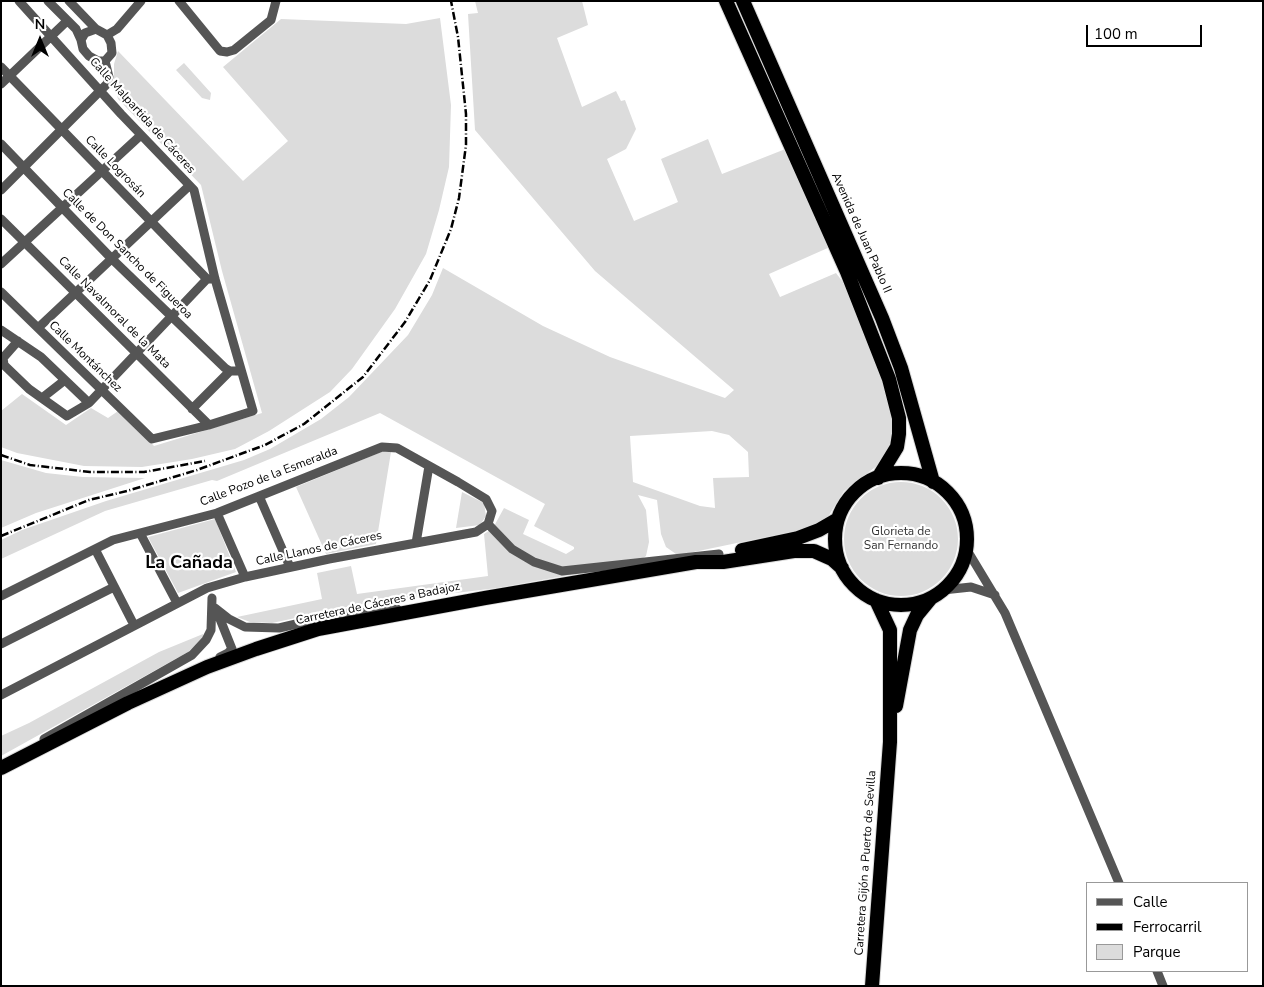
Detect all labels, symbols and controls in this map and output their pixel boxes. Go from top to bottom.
north arrow [15,15,65,65]
text: N [35,15,45,34]
scale bar [1089,15,1205,47]
text: 100 m [1094,24,1138,44]
street label: Calle Malpartida de Cáceres [86,55,198,177]
street label: Calle Logrosán [82,133,148,201]
street label: Avenida de Juan Pablo II [828,171,894,295]
street label: Calle de Don Sancho de Figueroa [59,186,195,322]
street label: Calle Navalmoral de la Mata [55,254,173,372]
street label: Calle Montánchez [45,318,125,396]
street label: Calle Pozo de la Esmeralda [198,444,340,510]
park label: Glorieta de San Fernando [864,525,938,553]
street label: Calle Llanos de Cáceres [255,529,383,569]
district label: La Cañada [145,553,233,575]
street label: Carretera de Cáceres a Badajoz [295,580,461,628]
street label: Carretera Gijón a Puerto de Sevilla [852,770,880,956]
legend [1086,882,1249,972]
text: Calle [1133,892,1168,912]
text: Ferrocarril [1133,917,1201,937]
text: Parque [1133,942,1181,962]

